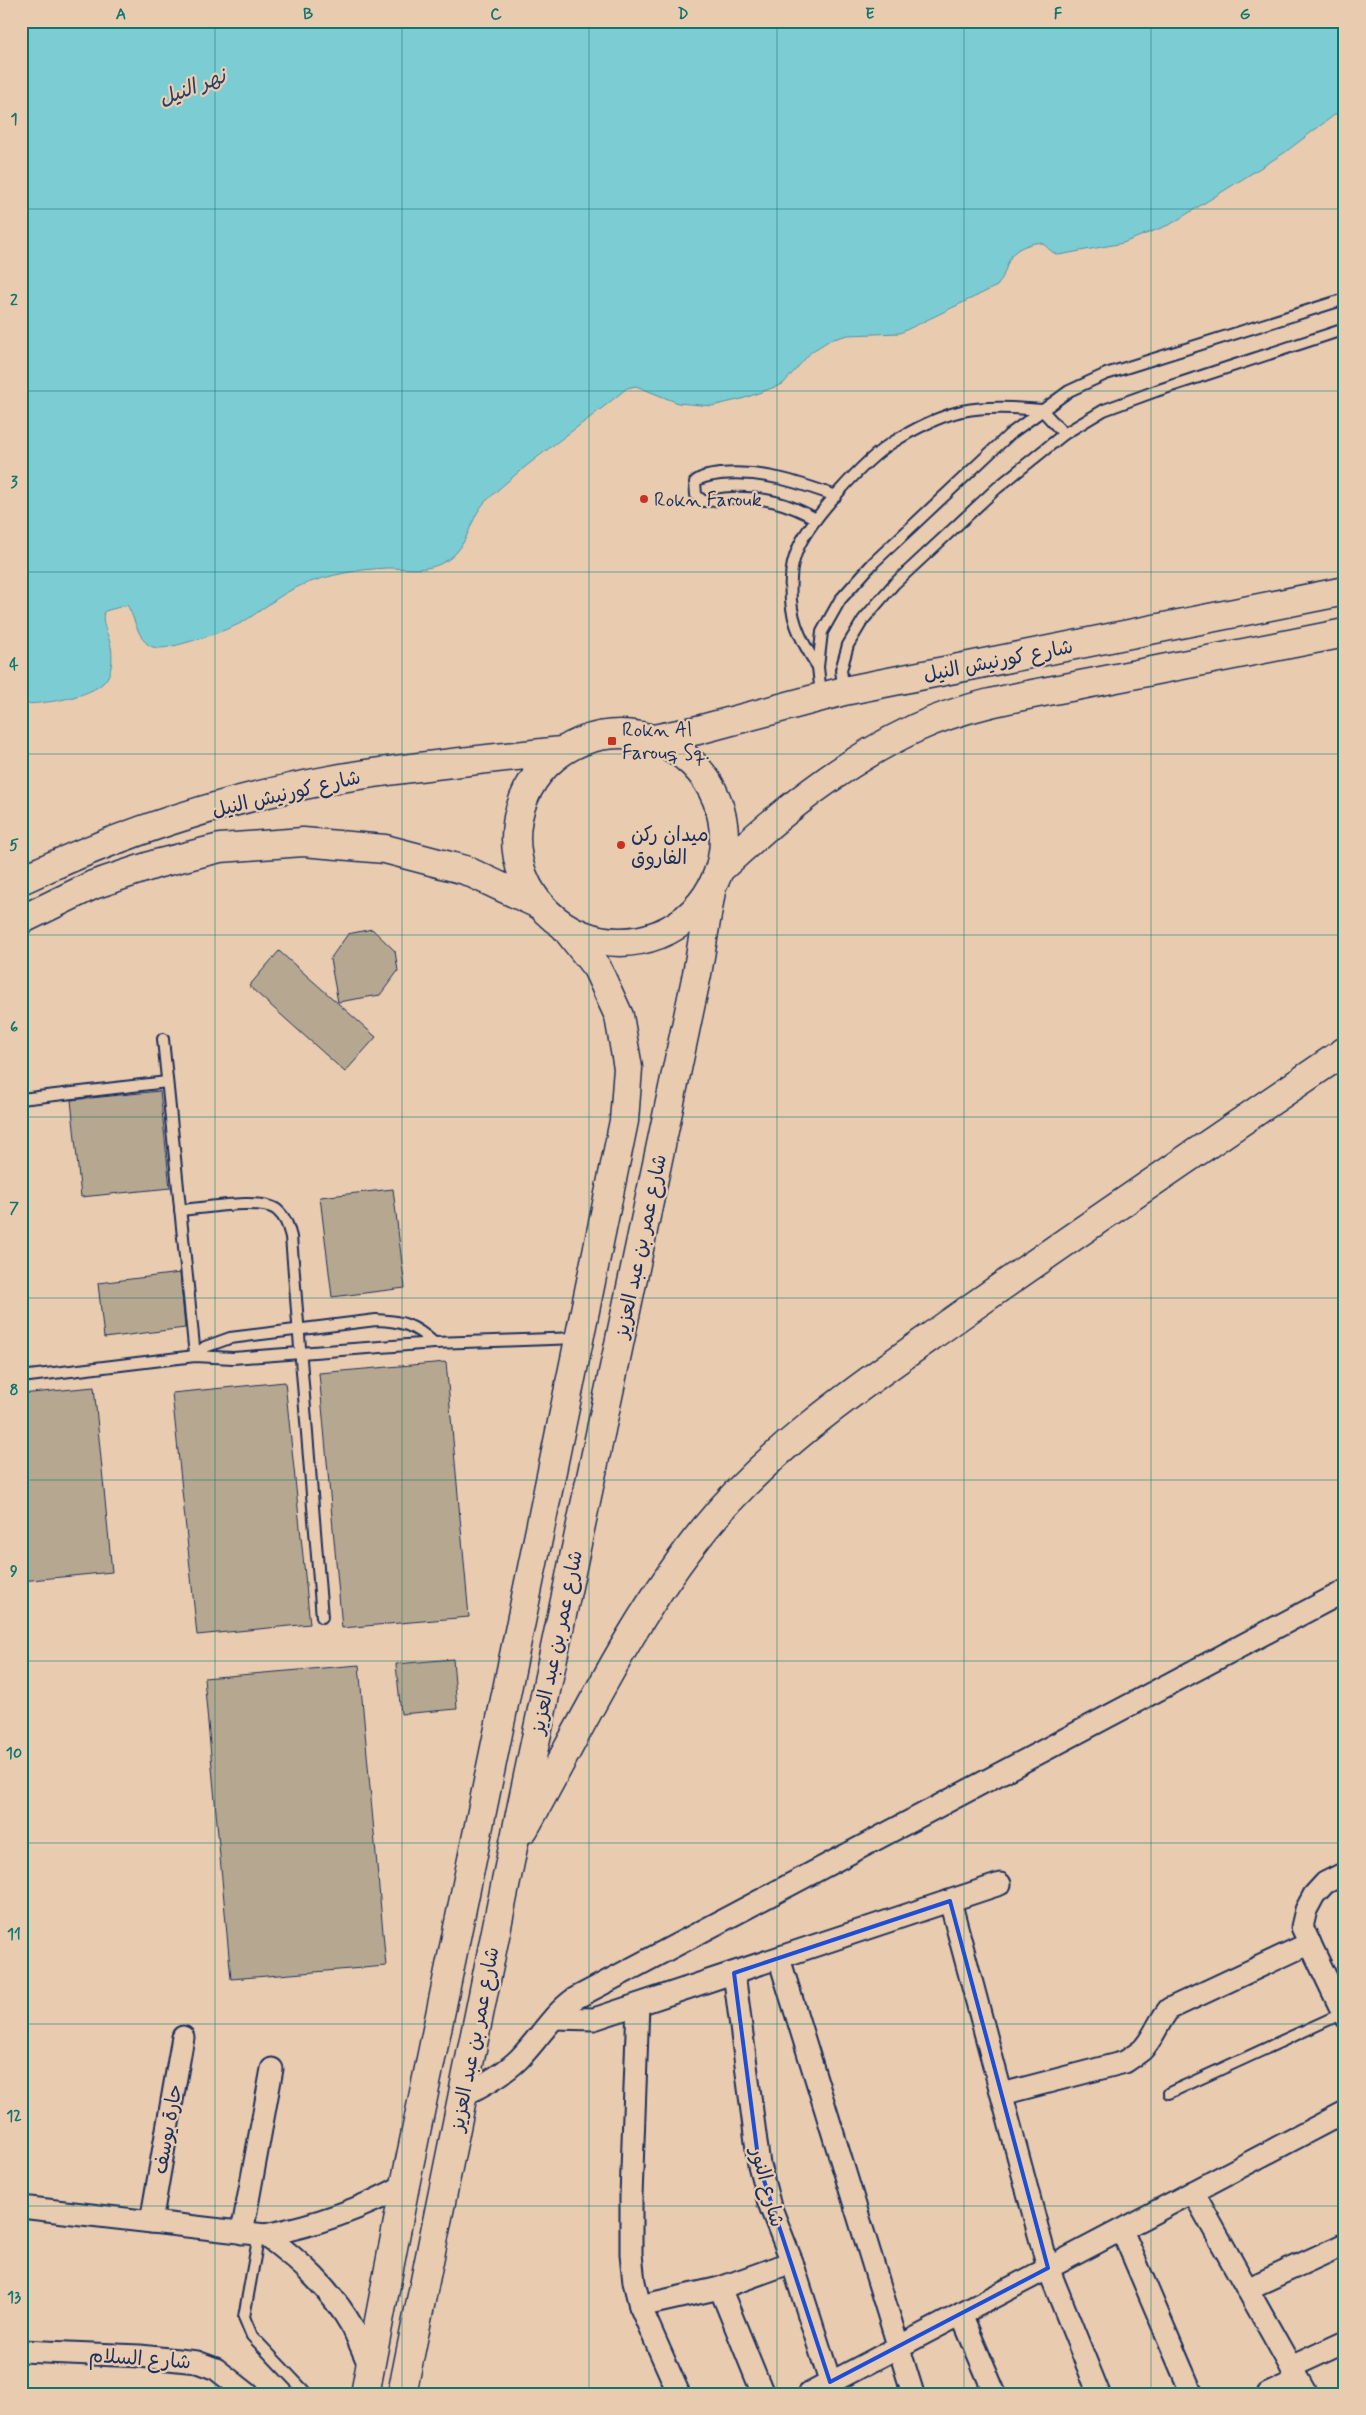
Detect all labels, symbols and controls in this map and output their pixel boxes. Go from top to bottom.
text: A [116,4,126,25]
text: B [303,4,313,25]
text: C [490,4,502,25]
text: D [677,4,689,25]
text: E [865,4,875,25]
text: F [1054,4,1063,25]
text: G [1240,4,1251,25]
water label: نهر النيل [155,62,232,114]
text: 1 [10,109,18,130]
text: 2 [10,290,18,311]
text: 3 [10,472,18,493]
place label: Rokn Farouk [654,487,762,514]
marker: Rokn Farouk [638,493,650,505]
street label: شارع كورنيش النيل [921,634,1075,689]
text: 4 [9,654,19,675]
place label: Rokn Al Farouq Sq. [622,717,710,767]
marker: Rokn Al Farouq Sq. [606,735,618,747]
street label: شارع كورنيش النيل [209,764,363,825]
place label: ميدان ركن الفاروق [631,822,709,872]
text: 5 [9,835,19,856]
marker: ميدان ركن الفاروق [615,839,627,851]
text: 6 [10,1017,18,1038]
street label: شارع عمر بن عبد العزيز [608,1152,674,1343]
text: 7 [9,1198,19,1219]
text: 8 [9,1380,19,1401]
street label: شارع عمر بن عبد العزيز [524,1548,590,1739]
text: 9 [10,1561,18,1582]
text: 10 [6,1743,22,1764]
text: 11 [7,1924,21,1945]
street label: شارع عمر بن عبد العزيز [444,1945,507,2136]
street label: حارة يوسف [147,2082,190,2176]
text: 12 [6,2106,22,2127]
street label: شارع النور [742,2143,790,2230]
text: 13 [7,2287,21,2308]
street label: شارع السلام [88,2342,192,2377]

